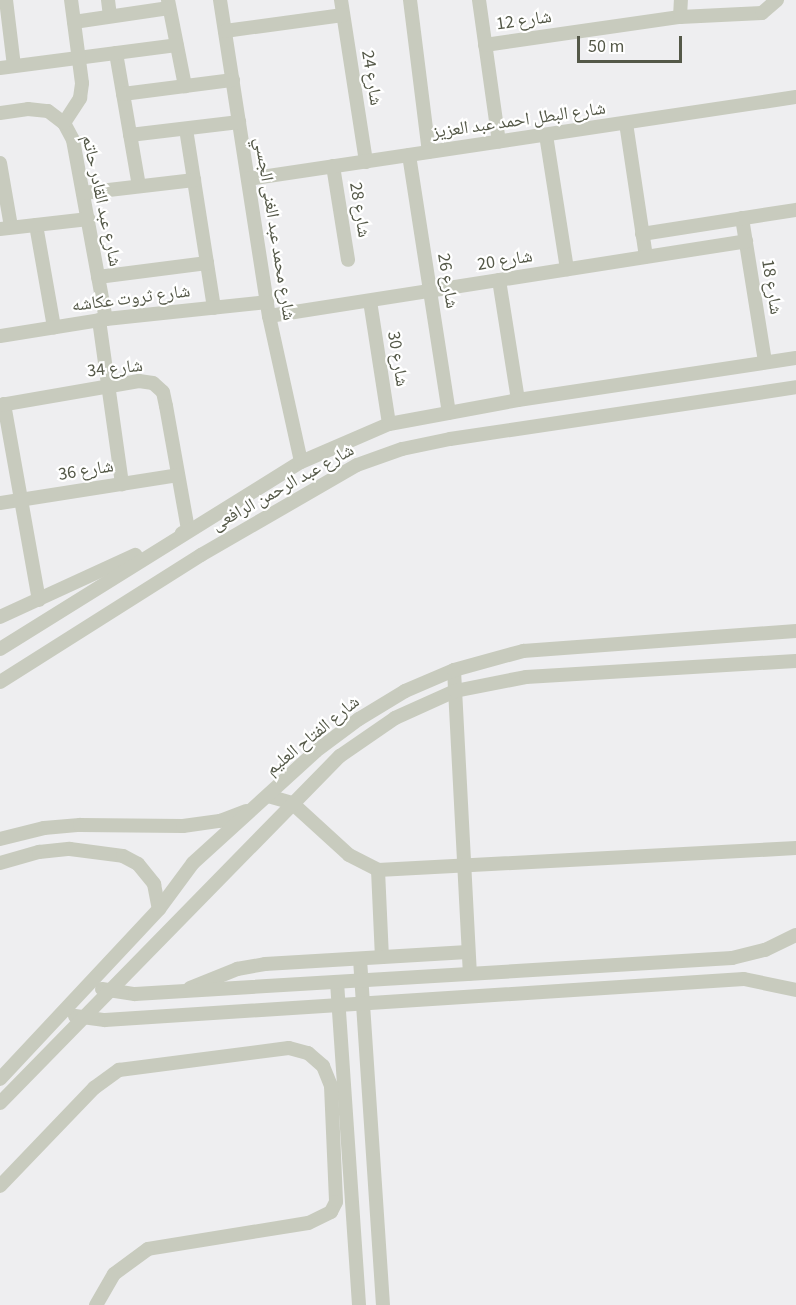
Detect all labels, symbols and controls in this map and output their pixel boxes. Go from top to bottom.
street label: شارع 12 [495,6,553,36]
scale bar [580,24,685,62]
text: 50 m [588,34,624,59]
street label: شارع 24 [356,49,386,107]
street label: شارع البطل احمد عبد العزيز [431,98,607,144]
street label: شارع عبد القادر حاتم [77,133,125,269]
street label: شارع محمد عبد الغنى الجسي [249,136,299,322]
street label: شارع 28 [344,181,374,239]
street label: شارع 20 [476,246,534,276]
street label: شارع 26 [432,252,462,310]
street label: شارع 18 [756,258,786,316]
street label: شارع ثروت عكاشه [71,281,191,317]
street label: شارع 30 [382,330,412,388]
street label: شارع 34 [86,355,144,383]
street label: شارع عبد الرحمن الرافعى [208,440,358,536]
street label: شارع 36 [57,456,115,486]
street label: شارع الفتاح العليم [262,691,364,781]

